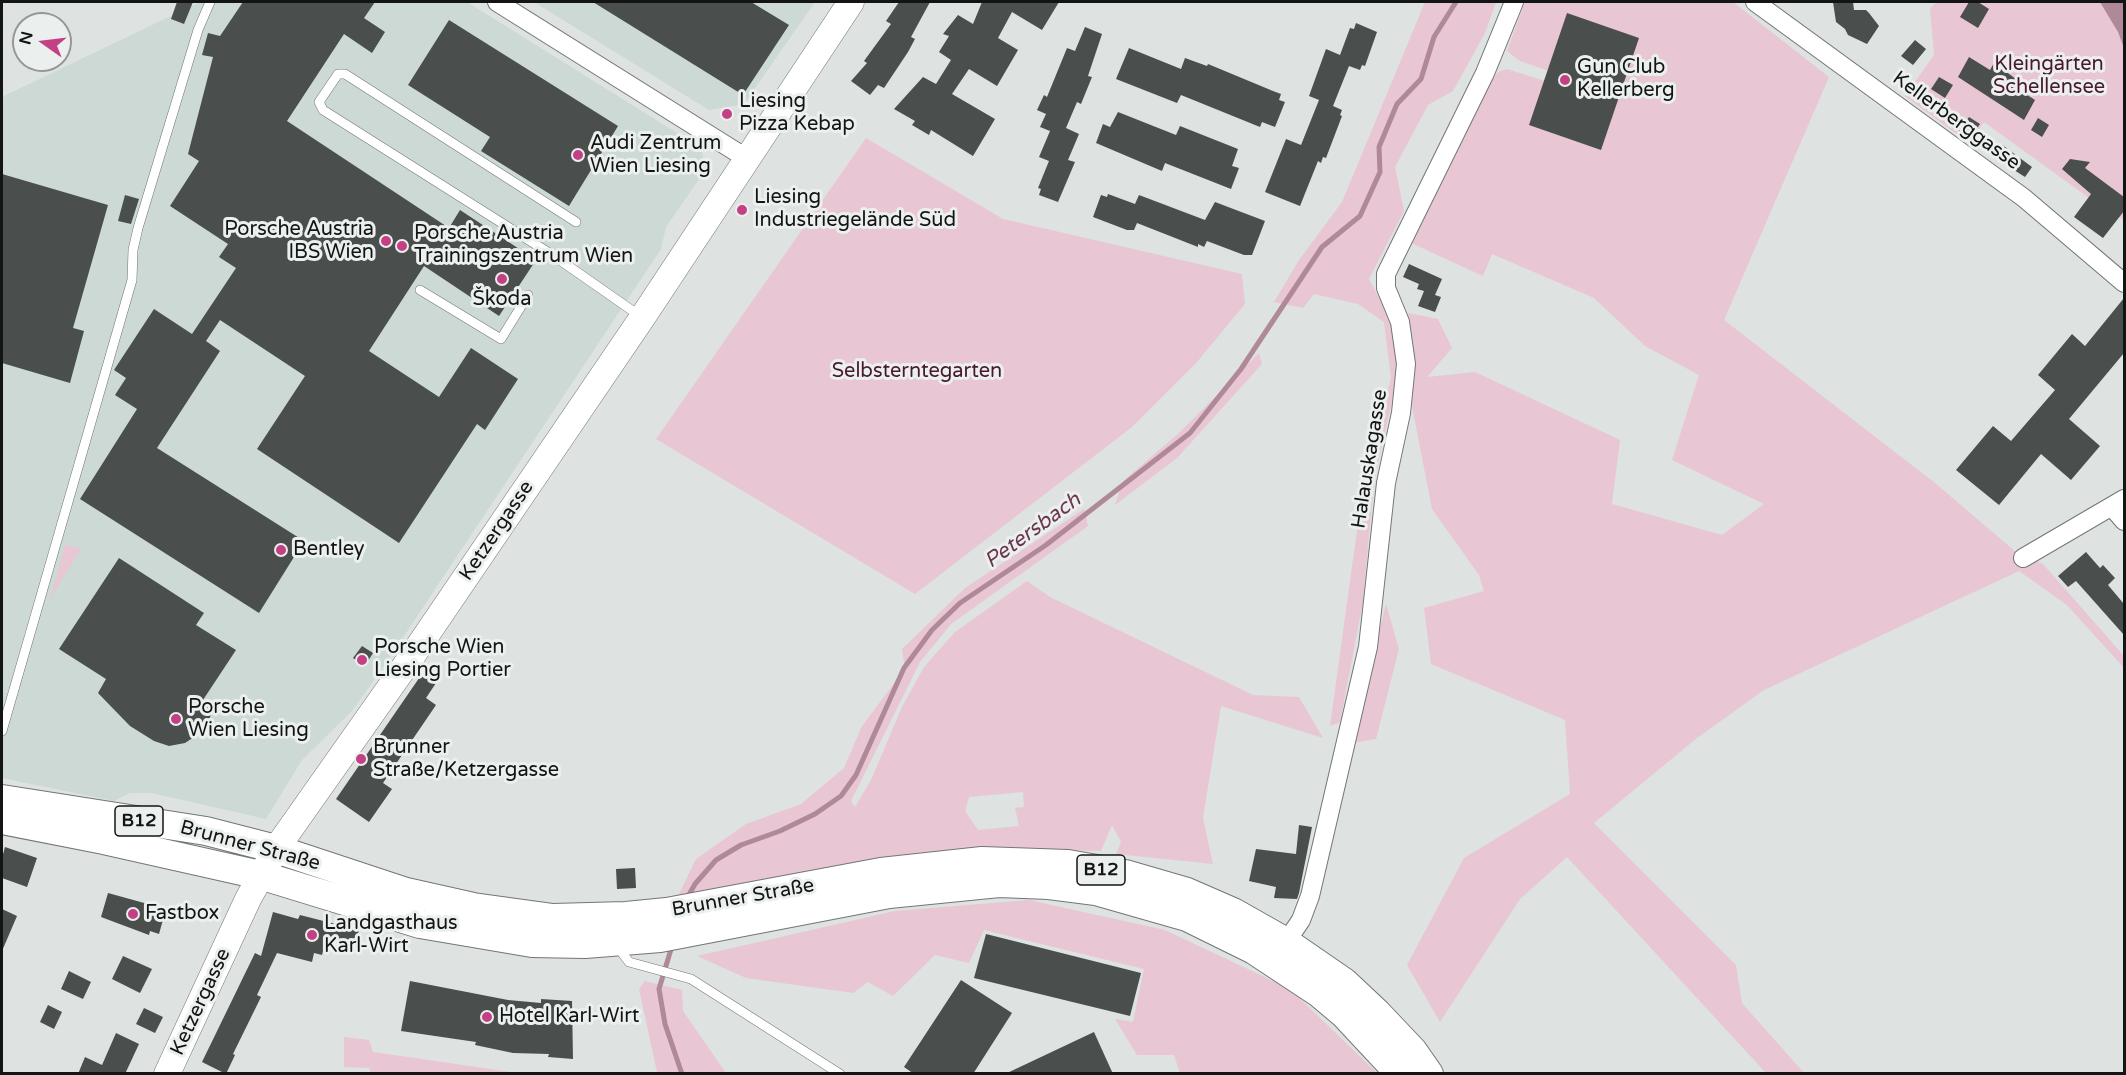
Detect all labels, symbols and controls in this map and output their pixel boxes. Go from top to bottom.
north arrow [12,12,72,72]
text: N [15,29,38,47]
park label: Kleingärten Schellensee [1993,53,2105,100]
place label: Gun Club Kellerberg [1577,56,1675,103]
street label: Kellerberggasse [1887,67,2025,175]
marker: Gun Club Kellerberg [1558,73,1572,87]
place label: Liesing Pizza Kebap [739,90,855,137]
marker: Liesing Pizza Kebap [720,107,734,121]
place label: Audi Zentrum Wien Liesing [590,132,721,179]
marker: Audi Zentrum Wien Liesing [571,148,585,162]
place label: Liesing Industriegelände Süd [754,186,956,233]
marker: Liesing Industriegelände Süd [735,203,749,217]
place label: Porsche Austria IBS Wien [224,218,374,265]
place label: Porsche Austria Trainingszentrum Wien [414,222,633,269]
marker: Porsche Austria IBS Wien [379,234,393,248]
marker: Porsche Austria Trainingszentrum Wien [395,239,409,253]
marker: Škoda [495,272,509,286]
place label: Škoda [473,288,531,312]
park label: Selbsterntegarten [832,360,1002,384]
street label: Halauskagasse [1347,388,1393,530]
street label: Ketzergasse [455,476,539,586]
water label: Petersbach [980,488,1086,574]
place label: Bentley [293,538,365,562]
marker: Bentley [274,543,288,557]
place label: Porsche Wien Liesing Portier [374,636,511,683]
marker: Porsche Wien Liesing Portier [355,653,369,667]
place label: Porsche Wien Liesing [188,696,309,743]
marker: Porsche Wien Liesing [169,712,183,726]
place label: Brunner Straße/Ketzergasse [373,736,559,783]
marker: Brunner Straße/Ketzergasse [354,752,368,766]
road number: B12 [115,806,163,836]
street label: Brunner Straße [177,816,323,876]
road number: B12 [1077,855,1125,885]
street label: Brunner Straße [670,874,816,922]
place label: Fastbox [145,902,219,926]
marker: Fastbox [126,907,140,921]
place label: Landgasthaus Karl-Wirt [324,912,458,959]
marker: Landgasthaus Karl-Wirt [305,928,319,942]
street label: Ketzergasse [166,945,236,1059]
place label: Hotel Karl-Wirt [499,1005,639,1029]
marker: Hotel Karl-Wirt [480,1010,494,1024]

